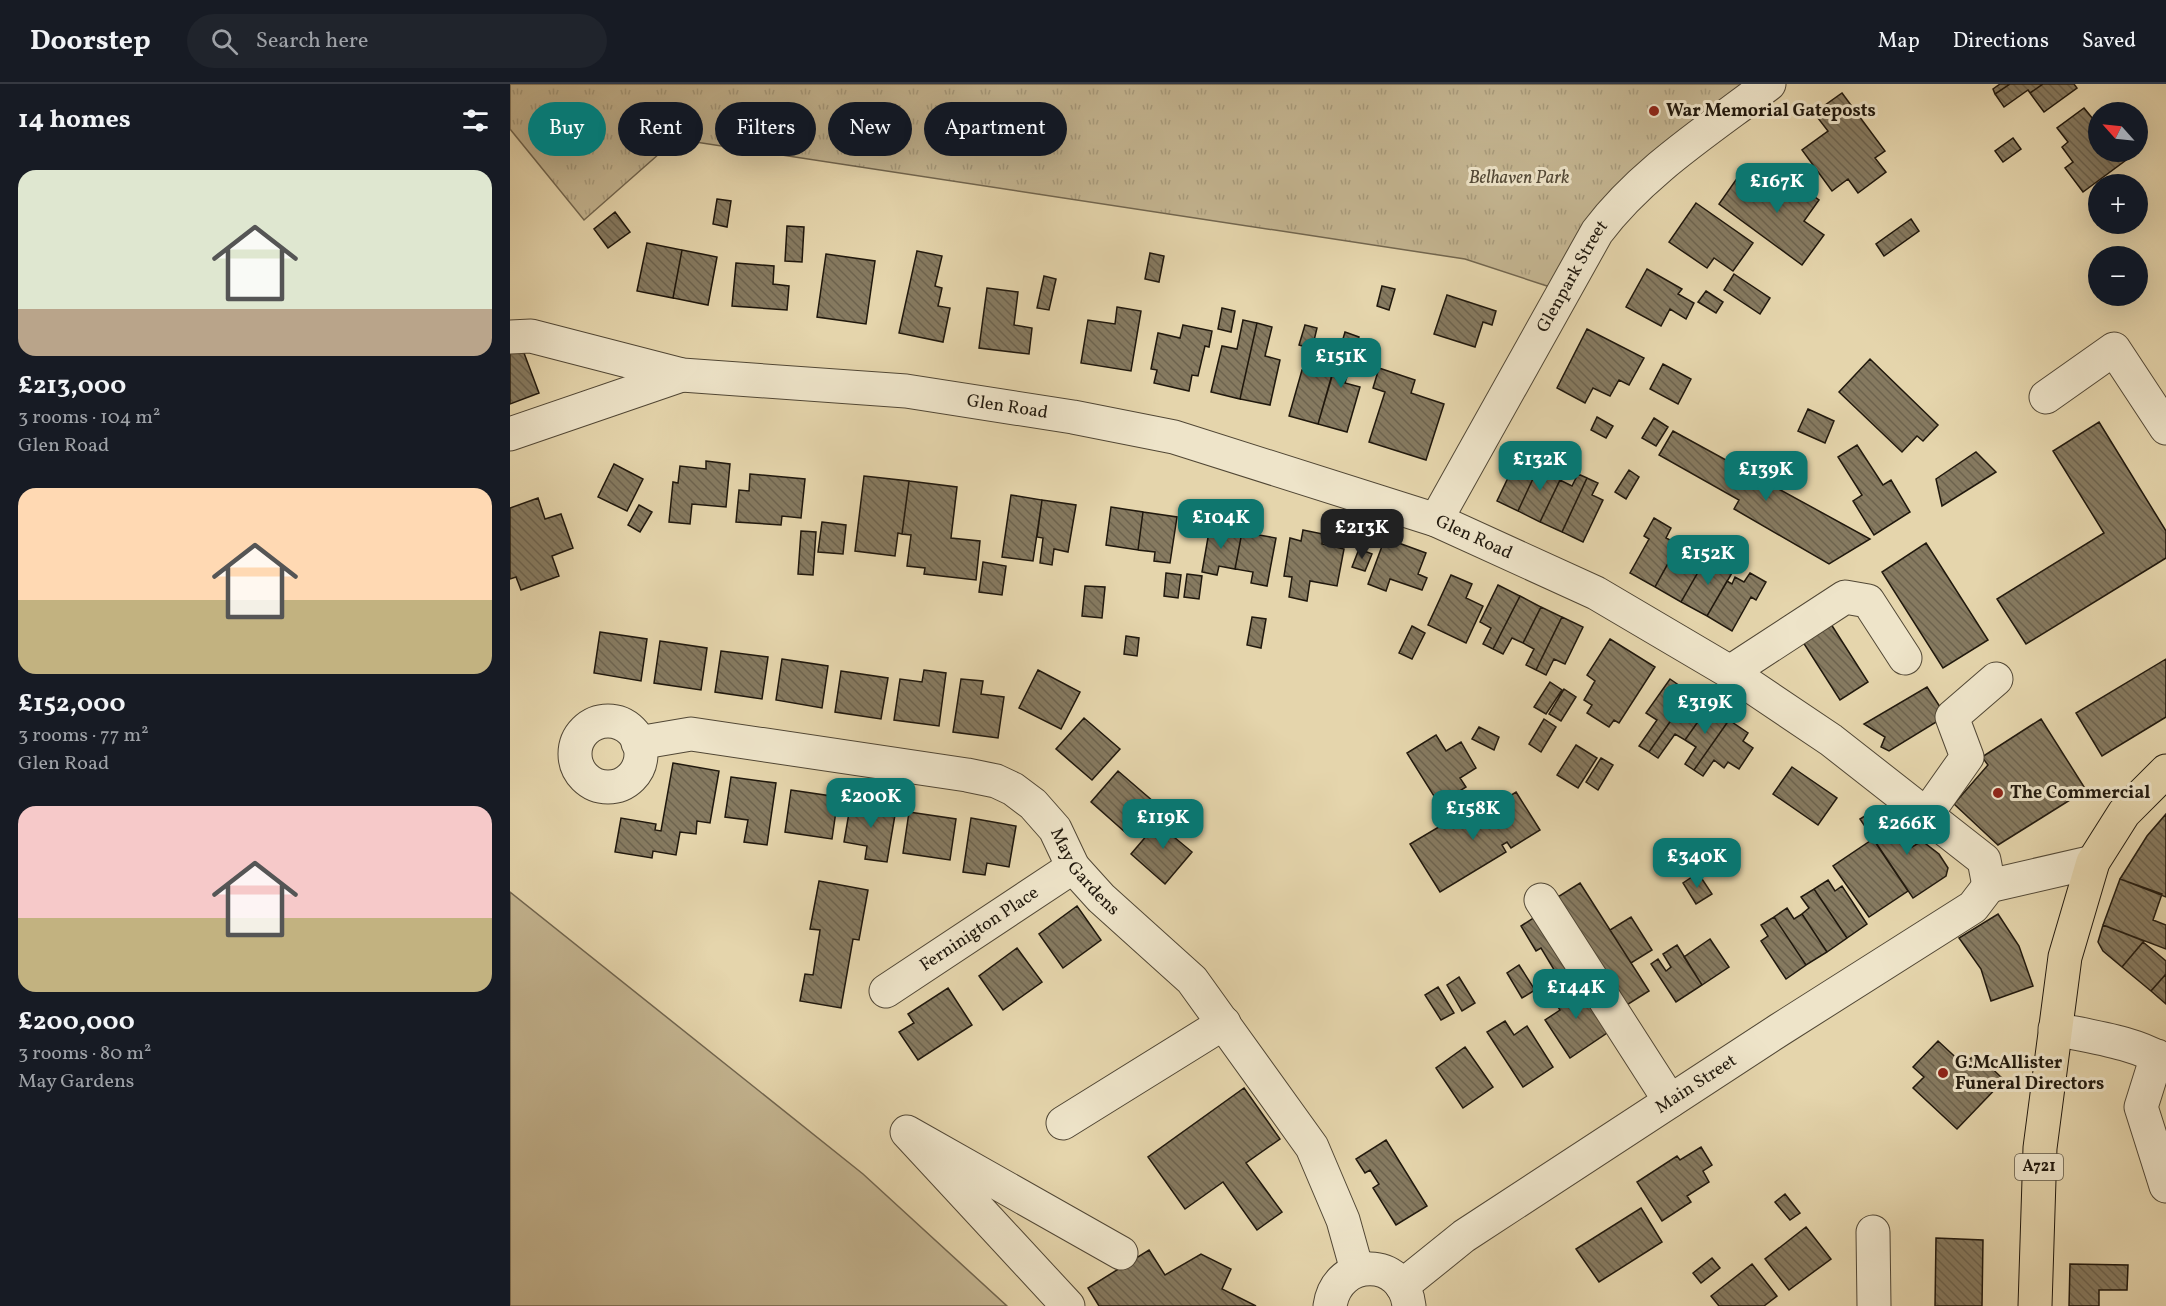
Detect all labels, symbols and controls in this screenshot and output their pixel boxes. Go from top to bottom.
search box [187,14,607,68]
text: Doorstep [30,22,151,61]
icon: search [208,25,241,58]
text: Search here [256,26,369,57]
text: Map [1878,27,1920,56]
text: Directions [1953,27,2049,56]
text: Saved [2082,27,2136,56]
place label: War Memorial Gateposts [1666,99,1876,124]
text: 14 homes [18,102,131,138]
chip: Buy [528,102,606,156]
chip: Rent [618,102,703,156]
chip: Filters [715,102,816,156]
chip: New [828,102,912,156]
chip: Apartment [924,102,1067,156]
north arrow [2088,102,2148,162]
map controls [2088,102,2148,306]
icon: filters [459,104,492,137]
marker: War Memorial Gateposts [1647,104,1661,118]
pin: £167K [1735,163,1819,214]
park label: Belhaven Park [1469,166,1569,191]
text: £167K [1750,168,1804,196]
button: + [2088,174,2148,234]
icon: home [201,209,309,317]
street label: Glenpark Street [1531,215,1614,337]
button: − [2088,246,2148,306]
pin: £151K [1299,338,1383,389]
text: £151K [1315,343,1367,371]
text: £213,000 [18,368,126,404]
street label: Glen Road [965,388,1050,425]
text: 3 rooms · 104 m² [18,404,160,432]
text: Glen Road [18,432,109,460]
pin: £132K [1498,441,1582,492]
text: £132K [1513,446,1567,474]
pin: £139K [1724,451,1808,502]
text: £139K [1738,456,1794,484]
pin: £104K [1179,499,1263,550]
text: £104K [1192,504,1250,532]
pin: £213K [1320,509,1404,560]
street label: Glen Road [1431,509,1516,566]
text: £213K [1335,514,1389,542]
icon: home [201,527,309,635]
pin: £152K [1666,535,1750,586]
text: £152K [1681,540,1735,568]
pin: £319K [1663,684,1747,735]
text: £152,000 [18,686,126,722]
text: £319K [1677,689,1733,717]
text: 3 rooms · 77 m² [18,722,149,750]
text: Glen Road [18,750,109,778]
pin: £200K [829,778,913,829]
place label: The Commercial [2010,781,2150,806]
text: £200K [840,783,902,811]
marker: The Commercial [1991,786,2005,800]
pin: £158K [1431,790,1515,841]
text: £158K [1446,795,1500,823]
pin: £119K [1121,799,1205,850]
text: £119K [1136,804,1190,832]
pin: £266K [1865,805,1949,856]
text: £266K [1878,810,1936,838]
street label: May Gardens [1044,824,1125,921]
pin: £340K [1655,838,1739,889]
text: £340K [1667,843,1727,871]
icon: home [201,845,309,953]
street label: Ferninigton Place [915,880,1044,978]
pin: £144K [1534,969,1618,1020]
text: £144K [1547,974,1605,1002]
text: £200,000 [18,1004,135,1040]
text: 3 rooms · 80 m² [18,1040,151,1068]
street label: Main Street [1650,1048,1742,1120]
place label: G.McAllister Funeral Directors [1955,1051,2104,1097]
marker: G.McAllister Funeral Directors [1936,1066,1950,1080]
text: May Gardens [18,1068,134,1096]
road number: A721 [2015,1154,2063,1180]

